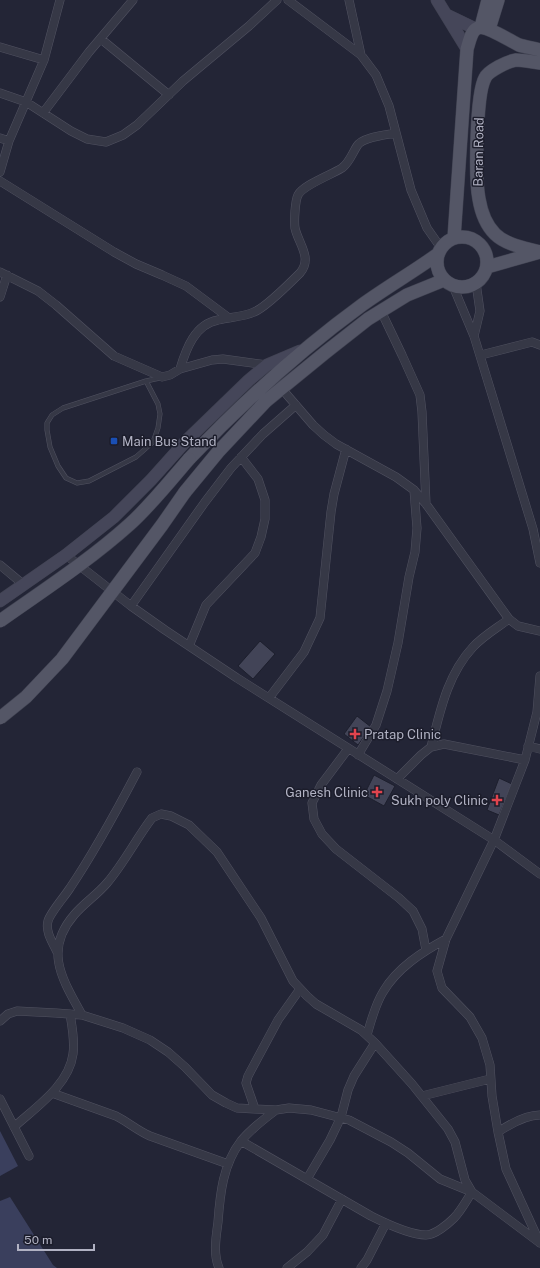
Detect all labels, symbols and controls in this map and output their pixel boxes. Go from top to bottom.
street label: Baran Road [470,117,487,187]
place label: Main Bus Stand [122,434,217,449]
marker: Main Bus Stand [109,436,119,446]
place label: Pratap Clinic [364,727,441,742]
marker: Pratap Clinic [349,728,361,740]
place label: Ganesh Clinic [285,785,368,800]
marker: Ganesh Clinic [371,786,383,798]
place label: Sukh poly Clinic [391,793,488,808]
marker: Sukh poly Clinic [491,794,503,806]
scale bar [18,1226,94,1252]
text: 50 m [24,1233,52,1247]

